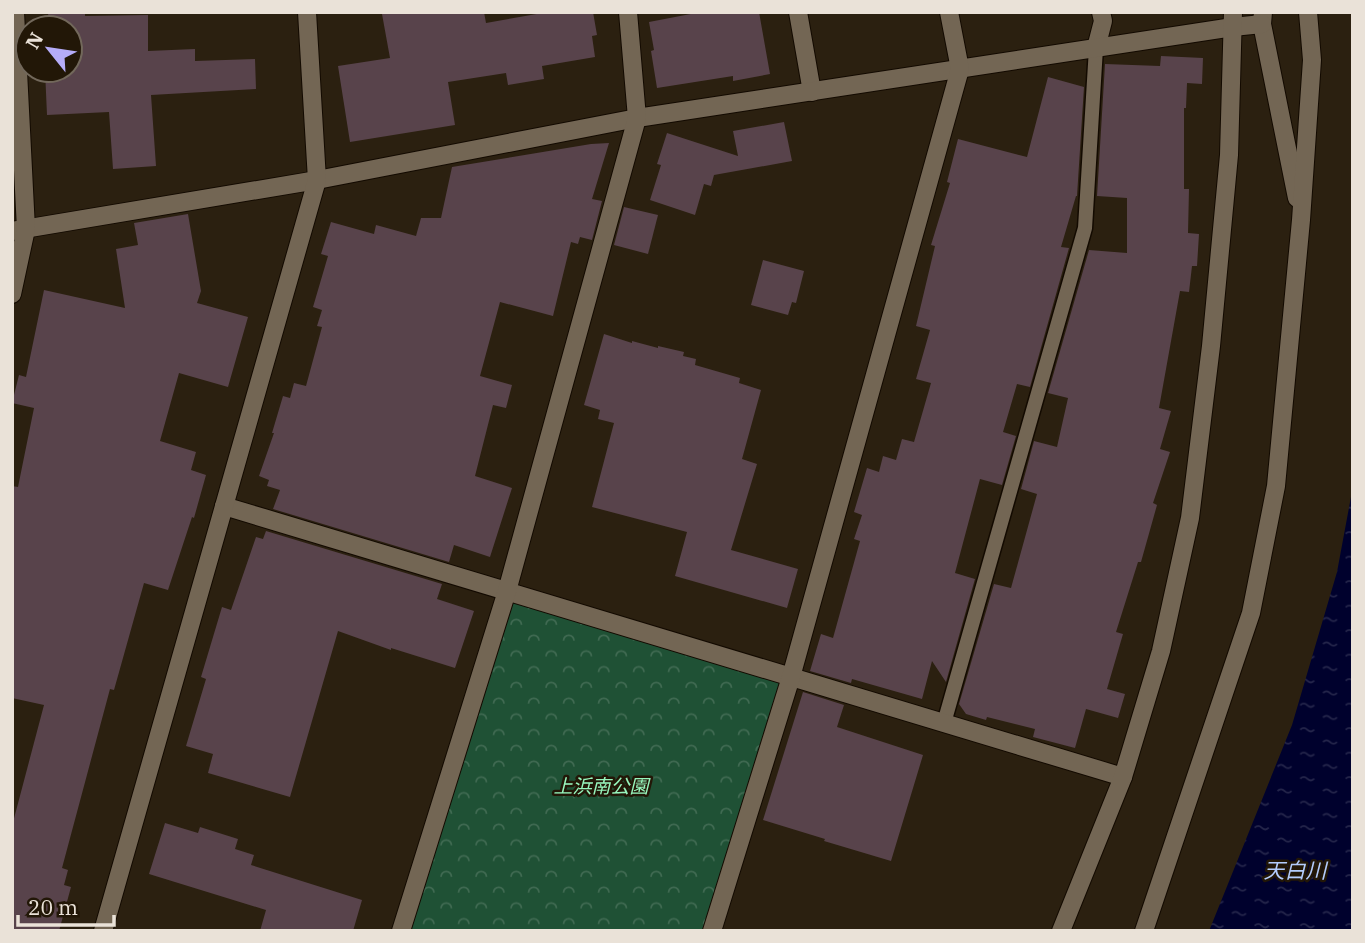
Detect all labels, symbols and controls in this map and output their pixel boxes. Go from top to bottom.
north arrow [14,14,84,84]
text: N [20,28,48,53]
park label: 上浜南公園 [553,774,651,798]
water label: 天白川 [1264,856,1328,884]
scale bar [18,884,114,928]
text: 20 m [28,893,78,921]

